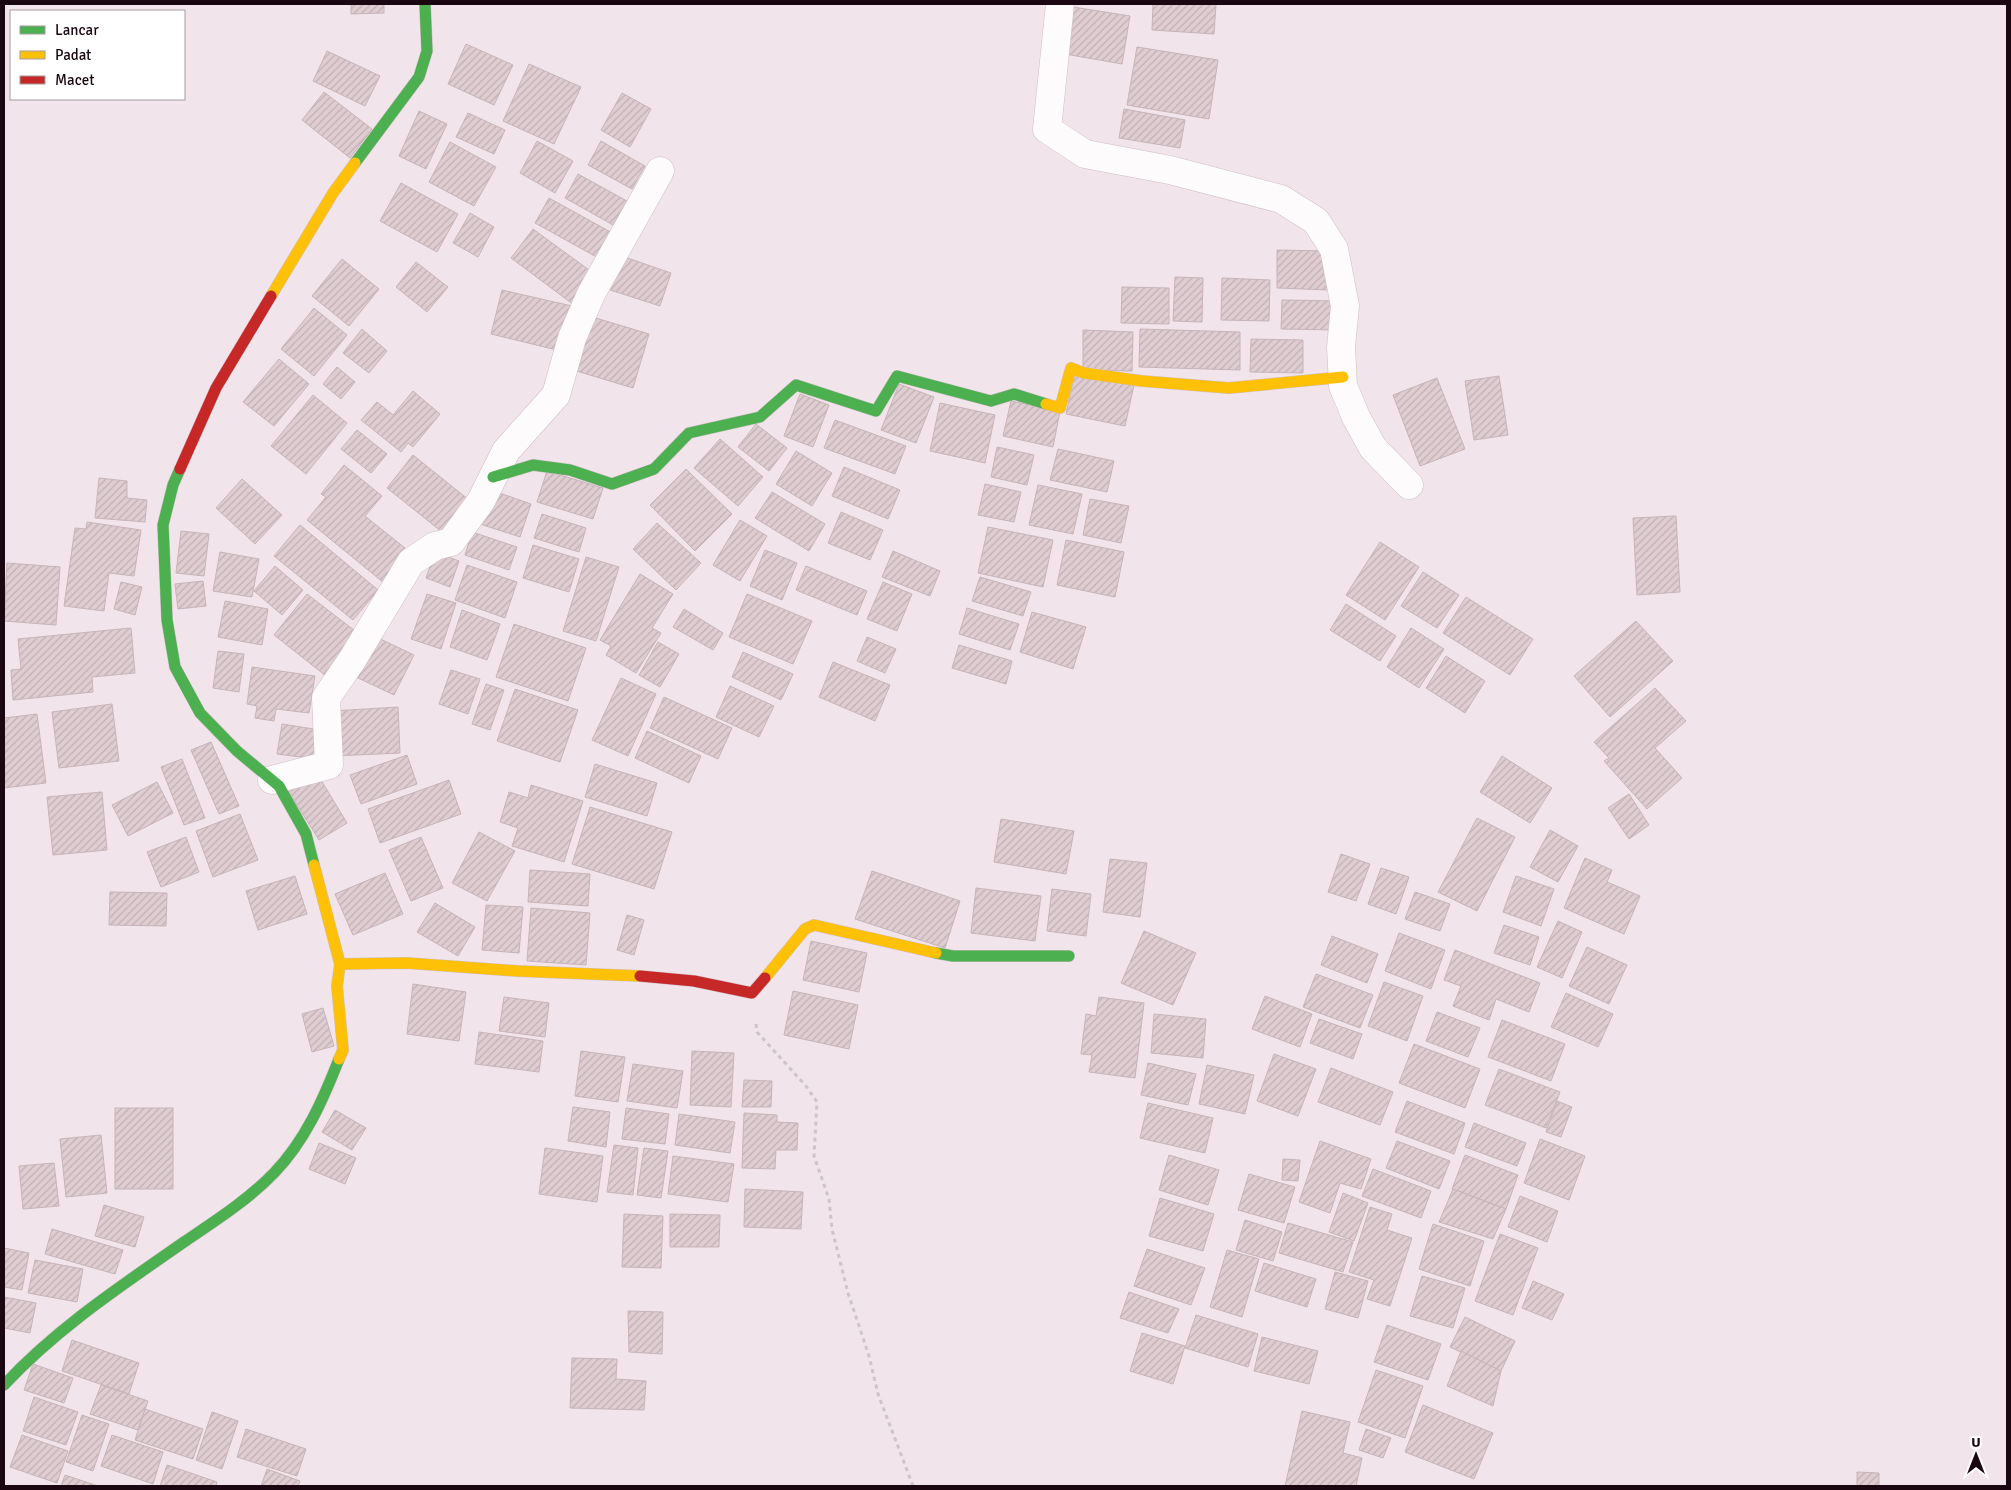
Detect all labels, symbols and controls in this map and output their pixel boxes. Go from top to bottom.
legend [10,10,185,100]
text: Lancar [55,21,99,39]
text: Padat [55,46,91,64]
text: Macet [55,71,94,89]
north arrow [1951,1430,2001,1480]
text: U [1971,1434,1981,1451]

